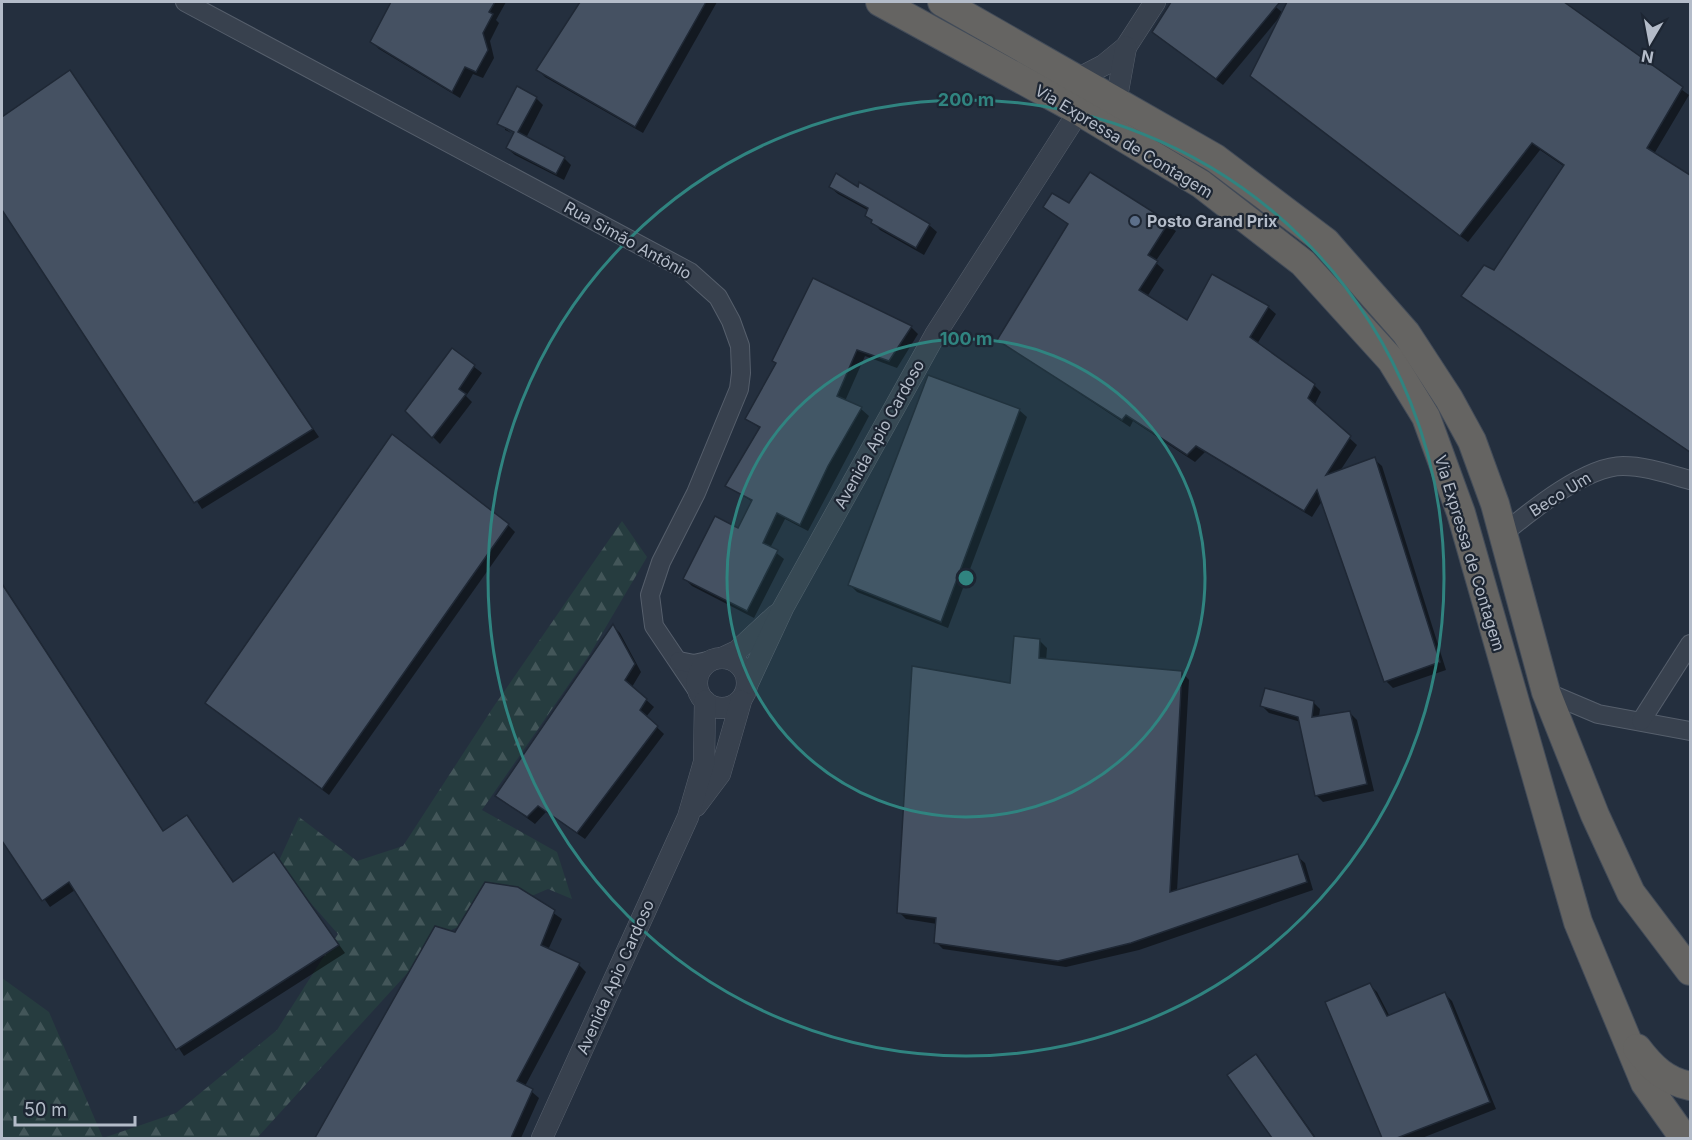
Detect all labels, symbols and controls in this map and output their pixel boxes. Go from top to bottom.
north arrow [1620,12,1680,72]
text: N [1640,46,1655,68]
street label: Via Expressa de Contagem [1031,80,1217,202]
text: 200 m [938,89,994,110]
street label: Rua Simão Antônio [561,197,695,283]
place label: Posto Grand Prix [1147,211,1277,231]
marker: Posto Grand Prix [1128,214,1142,228]
text: 100 m [940,328,992,349]
street label: Avenida Apio Cardoso [830,356,928,512]
street label: Via Expressa de Contagem [1431,453,1509,653]
street label: Beco Um [1525,467,1595,521]
centre of rings [956,568,976,588]
street label: Avenida Apio Cardoso [572,897,658,1057]
scale bar [15,1089,135,1127]
text: 50 m [24,1099,67,1120]

